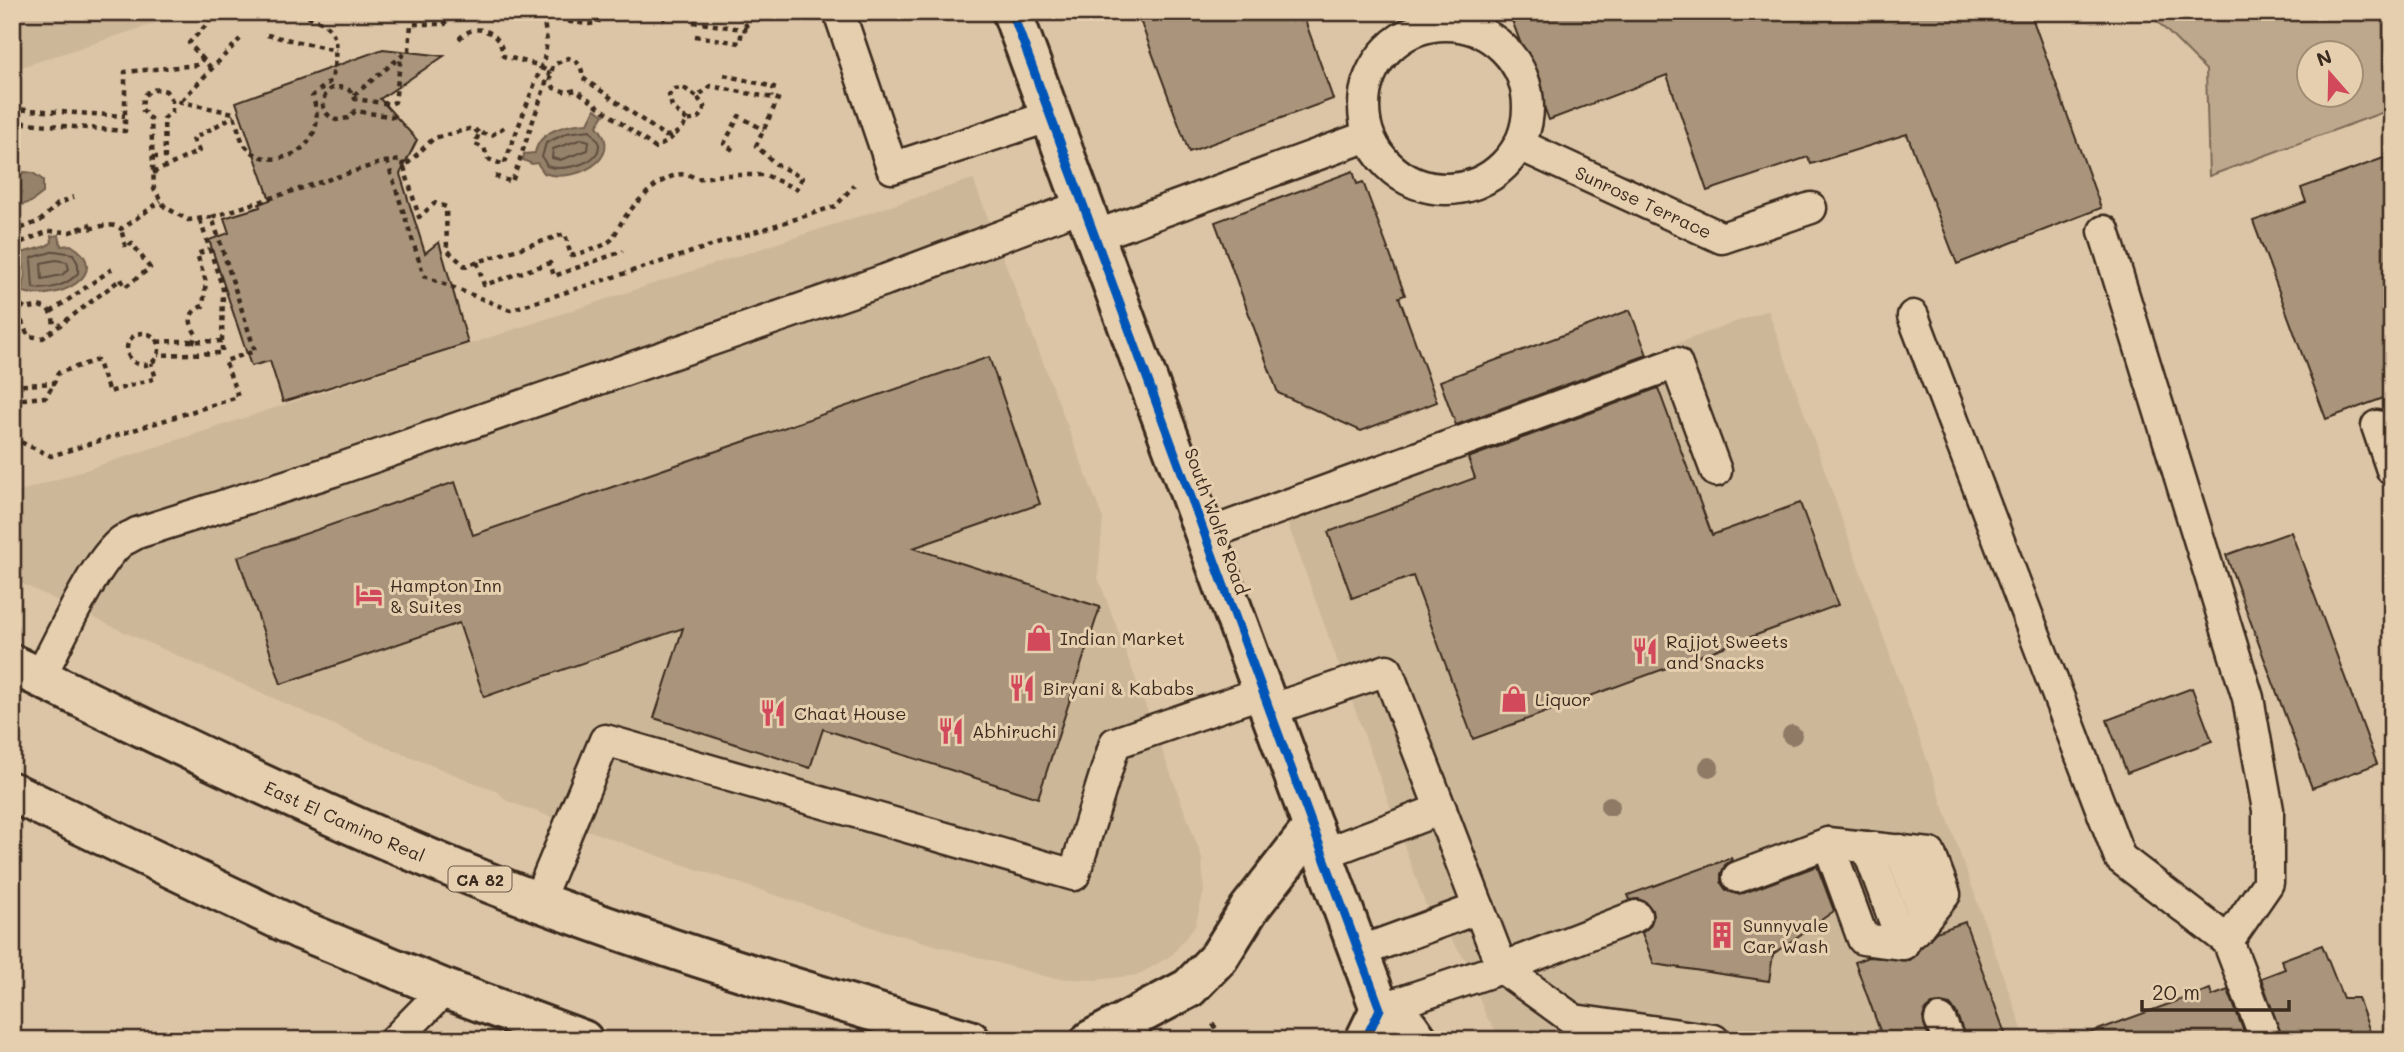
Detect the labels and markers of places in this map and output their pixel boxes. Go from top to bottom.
place label: Hampton Inn & Suites [390,573,502,618]
hotel icon: Hampton Inn & Suites [354,580,384,610]
shop icon: Indian Market [1024,623,1054,653]
place label: Indian Market [1060,626,1185,650]
place label: Rajjot Sweets and Snacks [1666,629,1788,674]
restaurant icon: Rajjot Sweets and Snacks [1630,636,1660,666]
restaurant icon: Biryani & Kababs [1007,673,1037,703]
place label: Biryani & Kababs [1043,676,1194,700]
shop icon: Liquor [1499,684,1529,714]
place label: Liquor [1535,687,1591,711]
restaurant icon: Chaat House [758,698,788,728]
place label: Chaat House [794,701,906,725]
restaurant icon: Abhiruchi [936,716,966,746]
place label: Abhiruchi [972,719,1057,743]
place label: Sunnyvale Car Wash [1743,913,1829,958]
building icon: Sunnyvale Car Wash [1707,920,1737,950]

